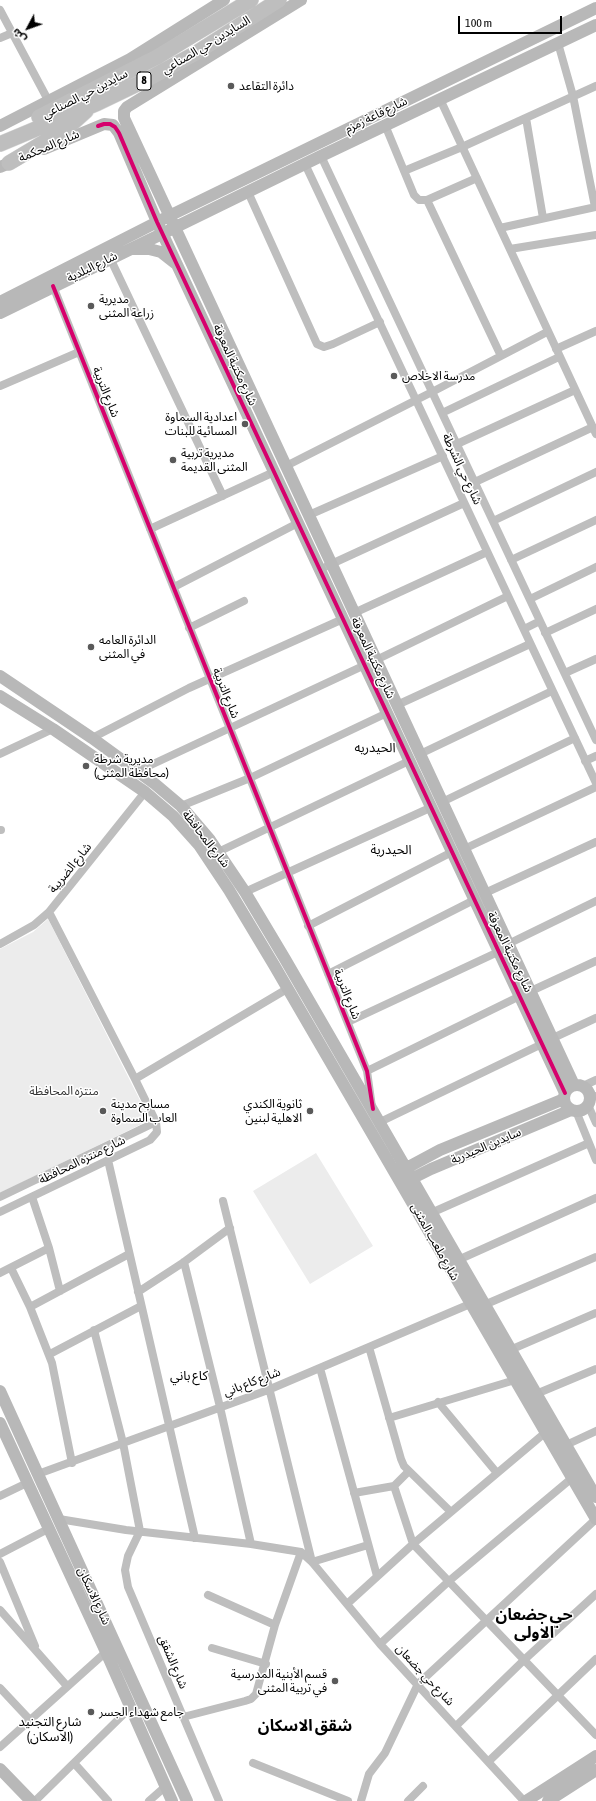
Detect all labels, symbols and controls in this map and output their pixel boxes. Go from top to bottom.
north arrow [8,8,48,48]
scale bar [460,8,564,34]
street label: السايدين حي الصناعي [159,13,253,77]
text: 100 m [465,16,492,30]
text: ش [9,26,28,46]
street label: سايدين حي الصناعي [40,66,130,122]
road number: 8 [137,72,151,90]
place label: دائرة التقاعد [239,79,294,93]
marker: دائرة التقاعد [226,81,236,91]
street label: شارع قاعة زمزم [342,94,410,136]
street label: شارع المحكمة [17,127,81,165]
street label: شارع البلدية [64,249,120,285]
place label: مديرية زراعة المثنى [99,292,154,320]
marker: مديرية زراعة المثنى [86,301,96,311]
street label: شارع مكتبة المعرفة [210,322,260,408]
street label: شارع التربية [89,365,123,419]
place label: مدرسة الاخلاص [402,369,475,383]
marker: مدرسة الاخلاص [389,371,399,381]
place label: اعدادية السماوة المسائية للبنات [165,410,237,438]
marker: اعدادية السماوة المسائية للبنات [240,419,250,429]
street label: شارع حي الشرطة [439,431,485,507]
place label: مديرية تربية المثنى القديمة [181,446,248,474]
marker: مديرية تربية المثنى القديمة [168,455,178,465]
street label: شارع مكتبة المعرفة [348,615,398,701]
place label: الدائرة العامه في المثنى [99,633,156,661]
marker: الدائرة العامه في المثنى [86,642,96,652]
street label: شارع التربية [209,666,243,720]
district label: الحيدريه [354,740,396,756]
place label: مديرية شرطة (محافظة المثنى) [94,752,169,780]
marker: مديرية شرطة (محافظة المثنى) [81,761,91,771]
street label: شارع المحافظة [179,807,233,871]
street label: شارع الضريبة [45,840,95,896]
district label: الحيدرية [370,842,412,858]
street label: شارع مكتبة المعرفة [484,909,536,995]
street label: شارع التربية [330,967,364,1021]
park label: منتزه المحافظة [29,1084,99,1098]
place label: مسابح مدينة العاب السماوة [111,1097,177,1125]
place label: ثانوية الكندي الاهلية لبنين [243,1097,302,1125]
marker: مسابح مدينة العاب السماوة [98,1106,108,1116]
marker: ثانوية الكندي الاهلية لبنين [305,1106,315,1116]
street label: سايدين الحيدرية [449,1125,523,1167]
street label: شارع منتزه المحافظة [36,1133,128,1187]
street label: شارع ملعب المثنى [408,1201,462,1283]
street label: شارع كاع باني [221,1365,283,1399]
district label: كاع باني [170,1368,208,1384]
street label: شارع الاسكان [74,1565,114,1627]
district label: حي جضعان الاولى [496,1605,572,1643]
street label: شارع الشقق [155,1633,191,1691]
street label: شارع حي جضعان [393,1641,457,1709]
place label: قسم الأبنية المدرسية في تربية المثنى [231,1667,327,1695]
marker: قسم الأبنية المدرسية في تربية المثنى [330,1676,340,1686]
place label: جامع شهداء الجسر [99,1705,184,1719]
marker: جامع شهداء الجسر [86,1707,96,1717]
district label: شارع التجنيد (الاسكان) [19,1714,81,1745]
district label: شقق الاسكان [258,1716,352,1736]

